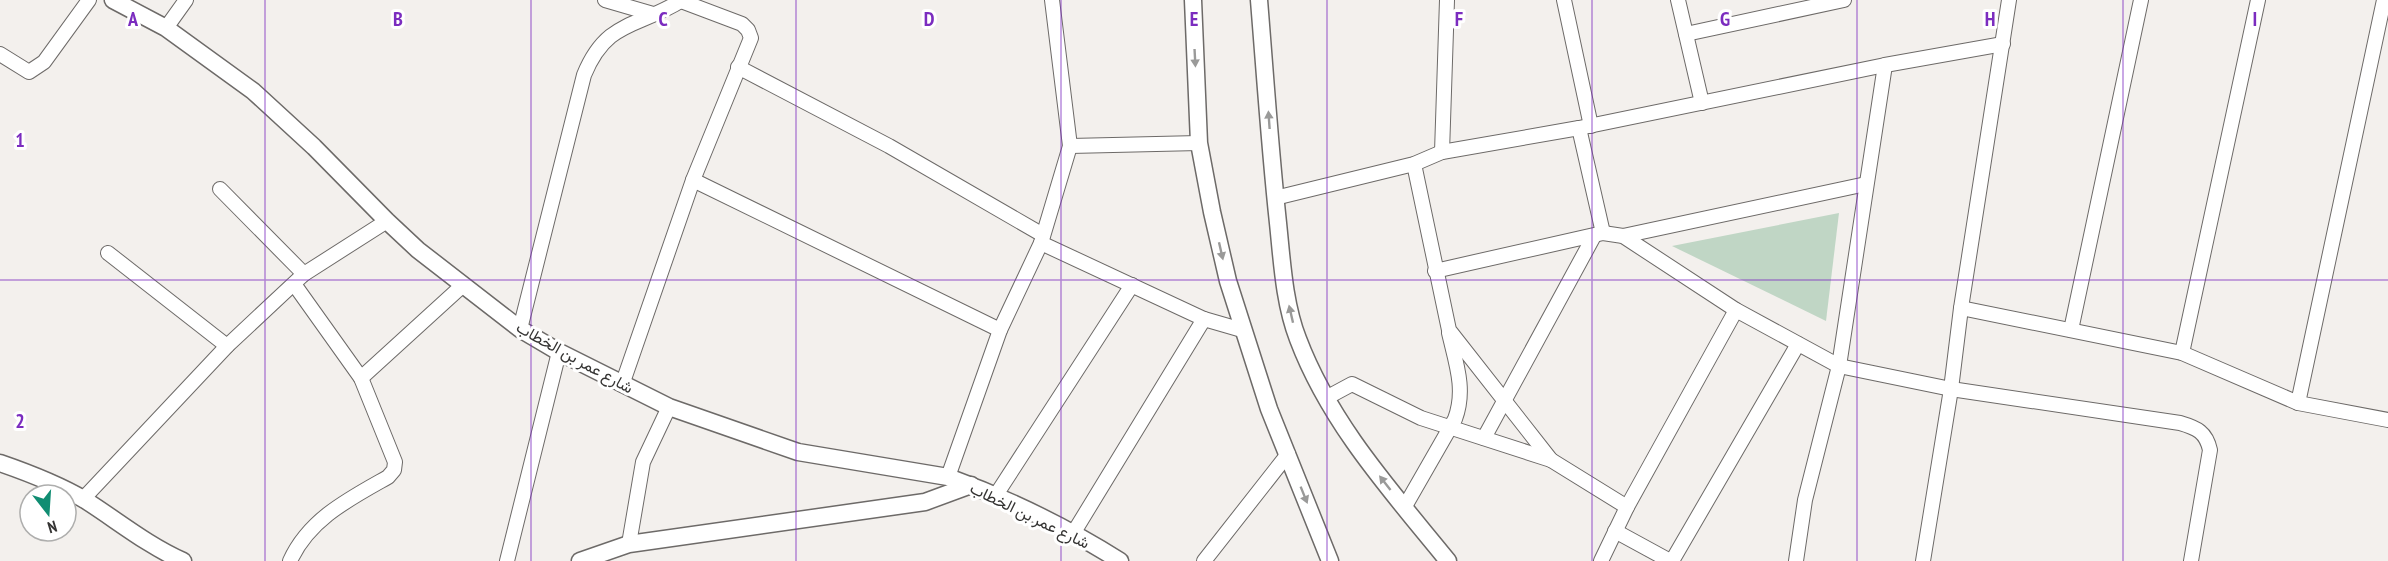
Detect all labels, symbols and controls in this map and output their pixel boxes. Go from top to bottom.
text: A [127,6,139,32]
text: B [393,6,403,32]
text: C [658,6,668,32]
text: D [924,6,935,32]
text: E [1190,6,1198,32]
text: F [1455,6,1463,32]
text: G [1720,6,1730,32]
text: H [1985,6,1995,32]
text: I [2253,6,2257,32]
one-way arrow [1191,49,1200,68]
one-way arrow [1264,111,1274,130]
text: 1 [15,127,25,153]
one-way arrow [1217,242,1226,261]
one-way arrow [1286,305,1296,323]
street label: شارع عمر بن الخطاب [512,317,637,399]
text: 2 [15,408,25,434]
one-way arrow [1379,476,1391,491]
street label: شارع عمر بن الخطاب [966,477,1093,554]
north arrow [18,483,78,543]
one-way arrow [1300,486,1309,504]
text: N [45,517,59,538]

